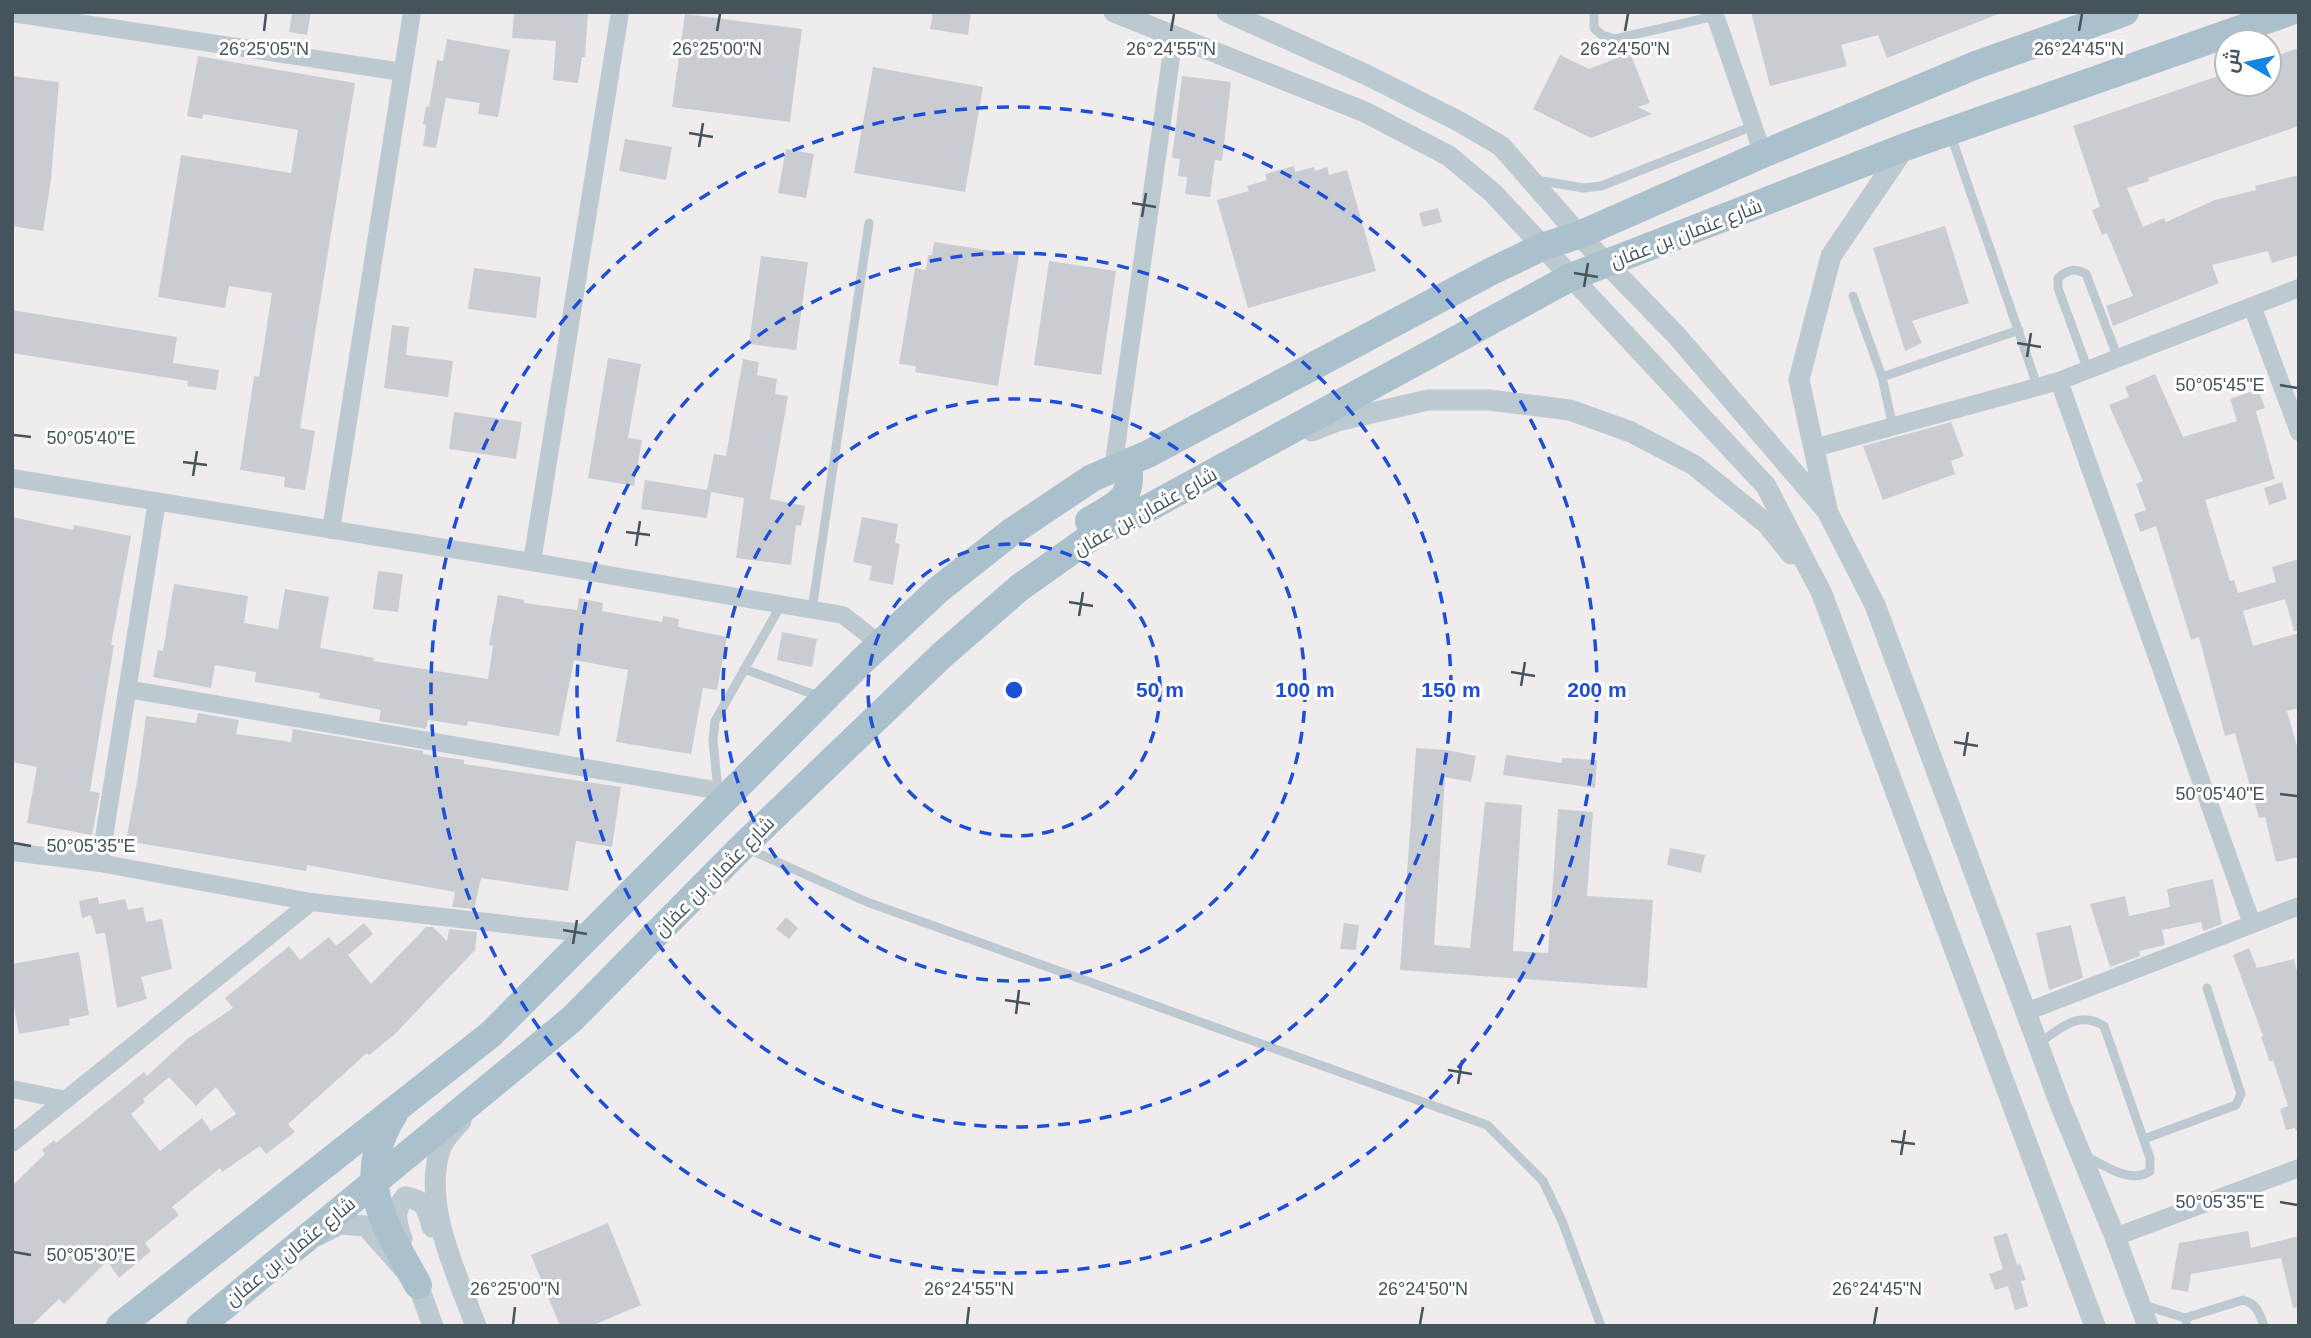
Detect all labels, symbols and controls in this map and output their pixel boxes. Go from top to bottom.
north arrow [2213,28,2283,98]
text: 26°25'05"N [219,39,309,59]
text: 26°25'00"N [672,39,762,59]
text: 26°24'55"N [1126,39,1216,59]
text: 26°24'50"N [1580,39,1670,59]
text: 26°24'45"N [2034,39,2124,59]
text: ش [2219,47,2245,74]
street label: شارع عثمان بن عفان [1607,195,1766,275]
text: 50°05'45"E [2175,375,2265,395]
text: 50°05'40"E [46,428,136,448]
street label: شارع عثمان بن عفان [1070,463,1222,562]
centre of rings [1002,678,1026,702]
text: 50 m [1136,678,1184,701]
text: 100 m [1275,678,1335,701]
text: 150 m [1421,678,1481,701]
text: 200 m [1567,678,1627,701]
text: 50°05'40"E [2175,784,2265,804]
street label: شارع عثمان بن عفان [650,812,781,943]
text: 50°05'35"E [46,836,136,856]
text: 50°05'35"E [2175,1192,2265,1212]
street label: شارع عثمان بن عفان [221,1193,361,1312]
text: 50°05'30"E [46,1245,136,1265]
text: 26°25'00"N [470,1279,560,1299]
text: 26°24'55"N [924,1279,1014,1299]
text: 26°24'50"N [1378,1279,1468,1299]
text: 26°24'45"N [1832,1279,1922,1299]

